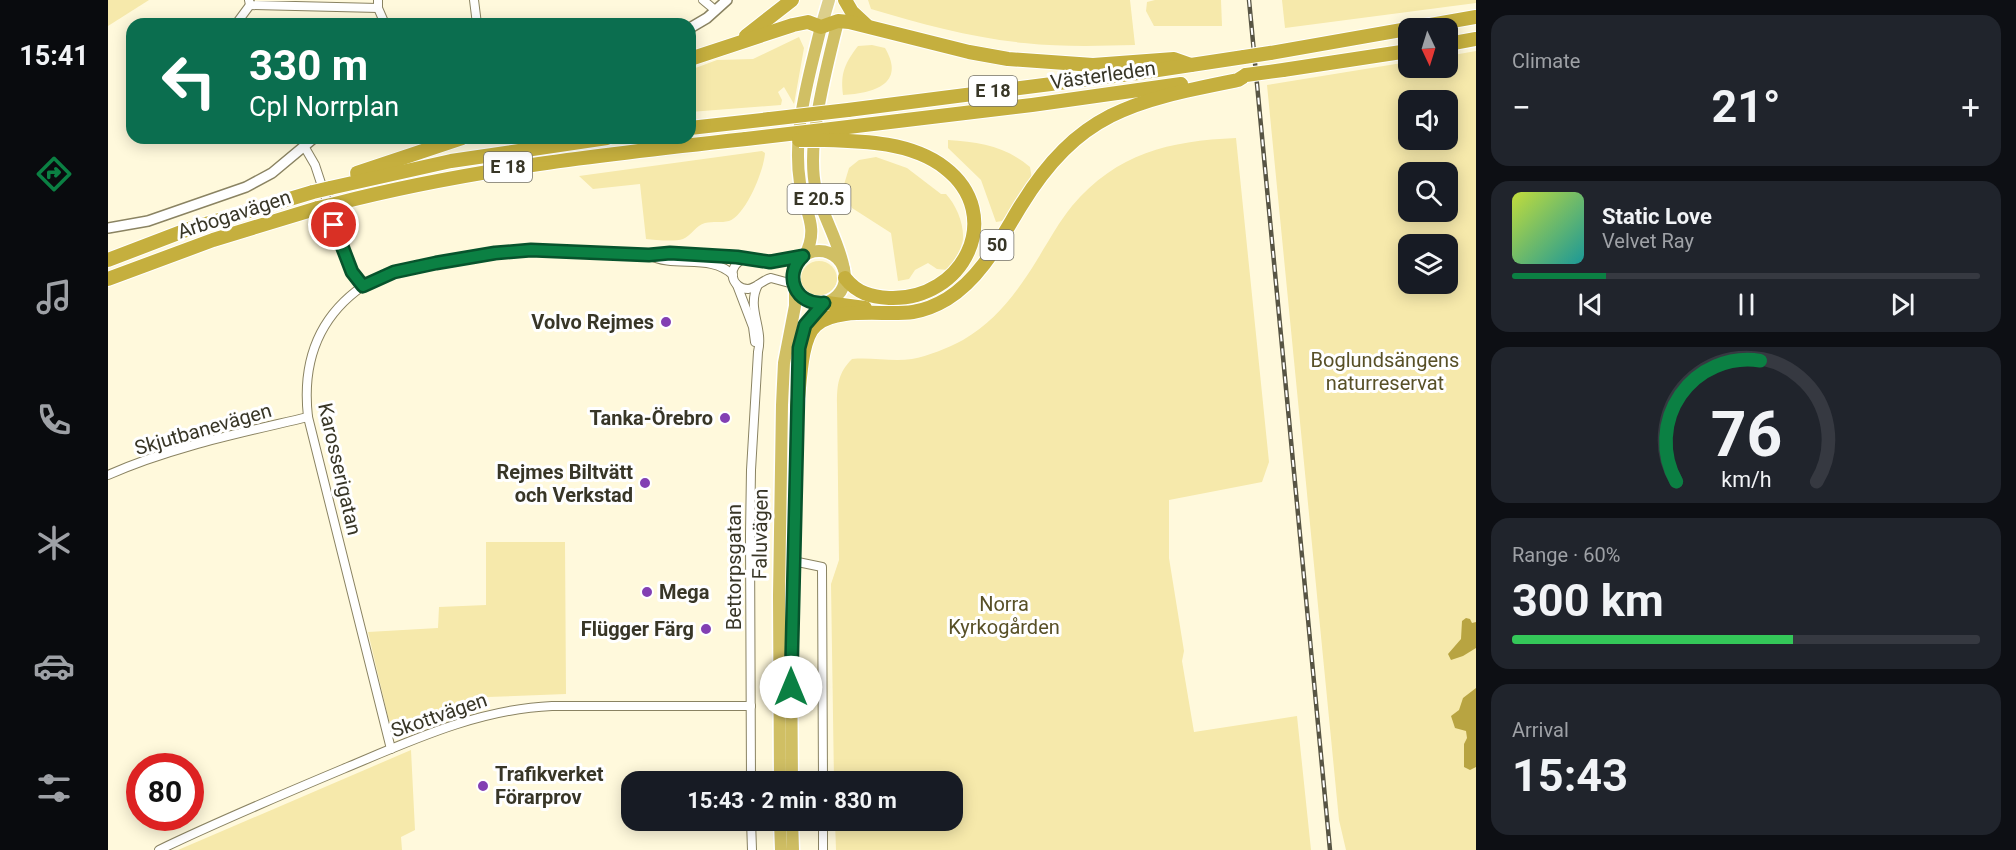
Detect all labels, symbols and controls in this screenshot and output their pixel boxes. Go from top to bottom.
north arrow [1398,18,1458,78]
map controls [1398,18,1458,294]
text: 15:41 [19,40,89,72]
text: 330 m [249,41,368,90]
icon: left [150,42,228,120]
text: Climate [1512,49,1580,73]
street label: Västerleden [1049,56,1157,94]
road number: E 18 [969,76,1017,106]
text: 21° [1711,80,1781,133]
text: − [1512,88,1531,127]
text: + [1961,88,1980,127]
button: sound [1398,90,1458,150]
text: Cpl Norrplan [249,91,399,123]
road number: E 18 [484,152,532,182]
icon: directions [33,153,75,195]
button: search [1398,162,1458,222]
street label: Arbogavägen [174,184,294,244]
road number: E 20.5 [788,184,850,214]
pin [308,199,359,250]
text: Static Love [1602,204,1712,229]
icon: arrive [317,208,350,241]
text: Velvet Ray [1602,229,1694,253]
road number: 50 [980,230,1014,260]
button: layers [1398,234,1458,294]
icon: music [33,276,75,318]
icon: previous [1574,288,1607,321]
icon: pause [1730,288,1763,321]
icon: next [1886,288,1919,321]
place label: Volvo Rejmes [531,310,654,334]
marker: Volvo Rejmes [659,315,673,329]
park label: Boglundsängens naturreservat [1311,348,1459,395]
street label: Skjutbanevägen [132,398,274,460]
text: 76 [1710,398,1782,471]
icon: phone [33,399,75,441]
street label: Karosserigatan [313,401,367,537]
place label: Tanka-Örebro [590,406,713,430]
marker: Tanka-Örebro [718,411,732,425]
place label: Rejmes Biltvätt och Verkstad [496,460,633,507]
text: km/h [1721,467,1771,492]
marker: Rejmes Biltvätt och Verkstad [638,476,652,490]
street label: Faluvägen [747,488,773,580]
street label: Bettorpsgatan [722,504,746,630]
icon: climate [33,522,75,564]
text: Range · 60% [1512,543,1620,567]
text: 300 km [1512,574,1664,627]
place label: Mega [659,580,710,604]
marker: Mega [640,585,654,599]
park label: Norra Kyrkogården [948,592,1060,639]
place label: Flügger Färg [581,617,694,641]
marker: Flügger Färg [699,622,713,636]
icon: car [33,645,75,687]
position arrow [759,655,823,719]
street label: Skottvägen [388,687,490,743]
text: Arrival [1512,718,1569,742]
text: 15:43 [1512,749,1628,802]
speed limit sign: 80 [126,753,204,831]
place label: Trafikverket Förarprov [495,762,604,809]
icon: filters [33,767,75,809]
marker: Trafikverket Förarprov [476,779,490,793]
text: 15:43 · 2 min · 830 m [687,788,897,813]

